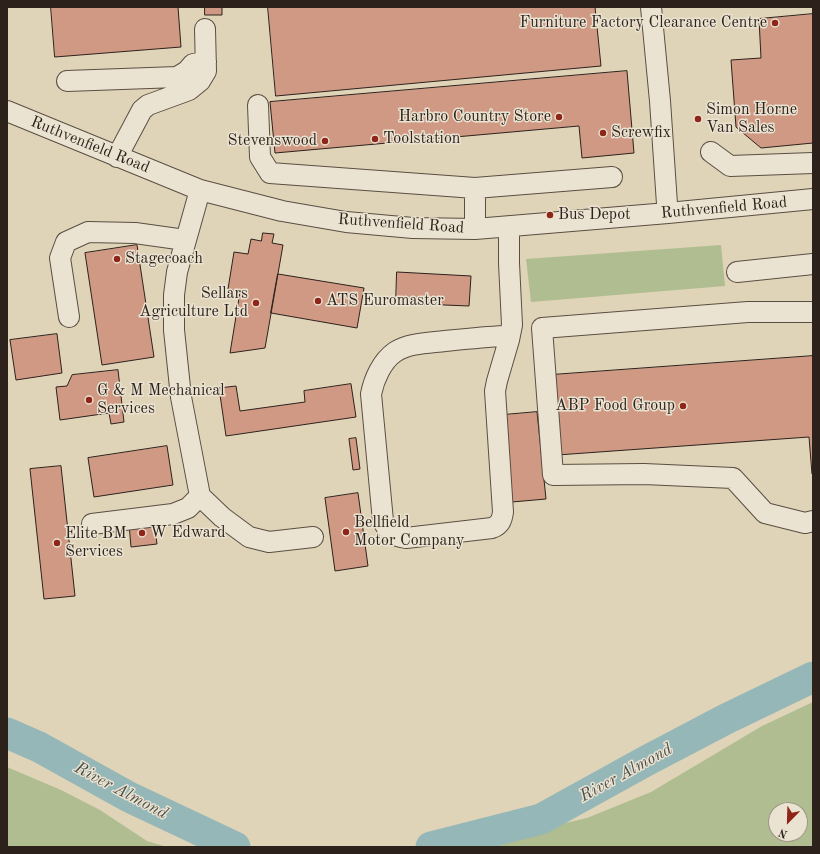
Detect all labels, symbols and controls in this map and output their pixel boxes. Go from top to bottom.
place label: Furniture Factory Clearance Centre [519,13,767,33]
marker: Furniture Factory Clearance Centre [770,18,780,28]
place label: Simon Horne Van Sales [706,100,797,138]
place label: Harbro Country Store [398,107,551,127]
street label: Ruthvenfield Road [28,112,152,178]
marker: Harbro Country Store [554,112,564,122]
marker: Simon Horne Van Sales [693,114,703,124]
place label: Screwfix [611,123,671,143]
marker: Screwfix [598,128,608,138]
place label: Toolstation [383,129,460,149]
place label: Stevenswood [228,131,317,151]
marker: Toolstation [370,134,380,144]
marker: Stevenswood [320,136,330,146]
street label: Ruthvenfield Road [660,193,788,223]
place label: Bus Depot [558,205,631,225]
street label: Ruthvenfield Road [337,210,465,238]
marker: Bus Depot [545,210,555,220]
place label: Stagecoach [125,249,203,269]
marker: Stagecoach [112,254,122,264]
place label: Sellars Agriculture Ltd [139,284,248,322]
place label: ATS Euromaster [326,291,444,311]
marker: ATS Euromaster [313,296,323,306]
marker: Sellars Agriculture Ltd [251,298,261,308]
place label: G & M Mechanical Services [97,381,224,419]
marker: G & M Mechanical Services [84,395,94,405]
place label: ABP Food Group [555,396,675,416]
marker: ABP Food Group [678,401,688,411]
place label: Bellfield Motor Company [354,513,465,551]
place label: W Edward [150,523,226,543]
place label: Elite BM Services [65,524,127,562]
marker: Bellfield Motor Company [341,527,351,537]
marker: W Edward [137,528,147,538]
marker: Elite BM Services [52,538,62,548]
water label: River Almond [576,739,676,807]
water label: River Almond [71,758,171,824]
north arrow [768,802,808,842]
text: N [777,826,790,839]

